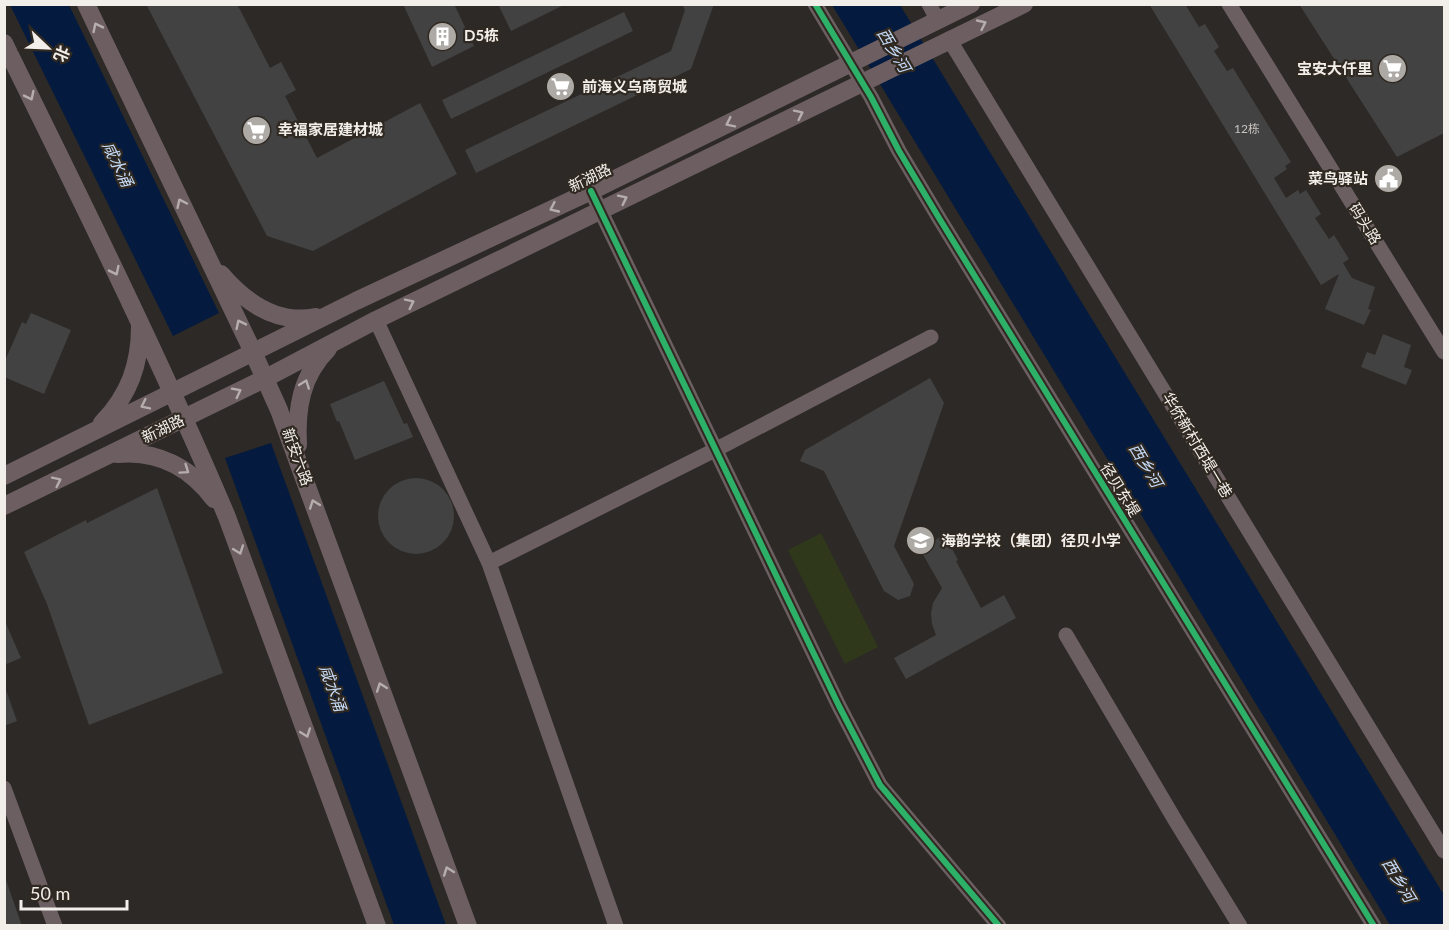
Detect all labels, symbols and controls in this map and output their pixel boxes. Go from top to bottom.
north arrow [18,18,78,78]
building icon: D5栋 [427,20,459,52]
one-way arrow [975,20,986,32]
one-way arrow [92,22,104,33]
water label: 西乡河 [874,24,916,78]
place label: D5栋 [464,26,499,44]
text: 北 [50,43,74,65]
supermarket icon: 宝安大仟里 [1377,53,1409,85]
place label: 宝安大仟里 [1297,59,1372,77]
supermarket icon: 前海义乌商贸城 [545,71,577,103]
place label: 前海义乌商贸城 [582,77,687,95]
one-way arrow [23,90,35,101]
one-way arrow [792,109,803,121]
supermarket icon: 幸福家居建材城 [241,114,273,146]
one-way arrow [725,116,736,128]
place label: 幸福家居建材城 [278,120,383,138]
house number: 12栋 [1234,121,1260,136]
water label: 咸水涌 [99,138,138,191]
street label: 新湖路 [565,159,614,195]
public building icon: 菜鸟驿站 [1373,163,1405,195]
place label: 菜鸟驿站 [1308,169,1368,187]
one-way arrow [617,195,628,206]
one-way arrow [177,198,188,209]
street label: 码头路 [1346,200,1385,247]
one-way arrow [550,201,561,213]
one-way arrow [108,265,120,276]
one-way arrow [404,299,415,310]
one-way arrow [235,320,247,331]
one-way arrow [298,379,310,390]
one-way arrow [231,388,242,400]
street label: 华侨新村西堤一巷 [1159,388,1236,501]
one-way arrow [141,397,152,409]
street label: 新湖路 [138,410,187,446]
street label: 新安六路 [279,425,317,488]
water label: 西乡河 [1126,439,1168,493]
street label: 径贝东堤 [1097,459,1144,520]
one-way arrow [178,463,189,474]
one-way arrow [51,476,62,488]
one-way arrow [309,499,321,510]
school or university icon: 海韵学校（集团）径贝小学 [904,525,936,557]
place label: 海韵学校（集团）径贝小学 [941,531,1121,549]
one-way arrow [232,544,244,555]
water label: 咸水涌 [316,662,351,716]
one-way arrow [375,683,388,693]
one-way arrow [299,727,312,738]
water label: 西乡河 [1379,854,1421,908]
one-way arrow [442,866,455,876]
scale bar [21,873,128,911]
text: 50 m [30,882,70,904]

